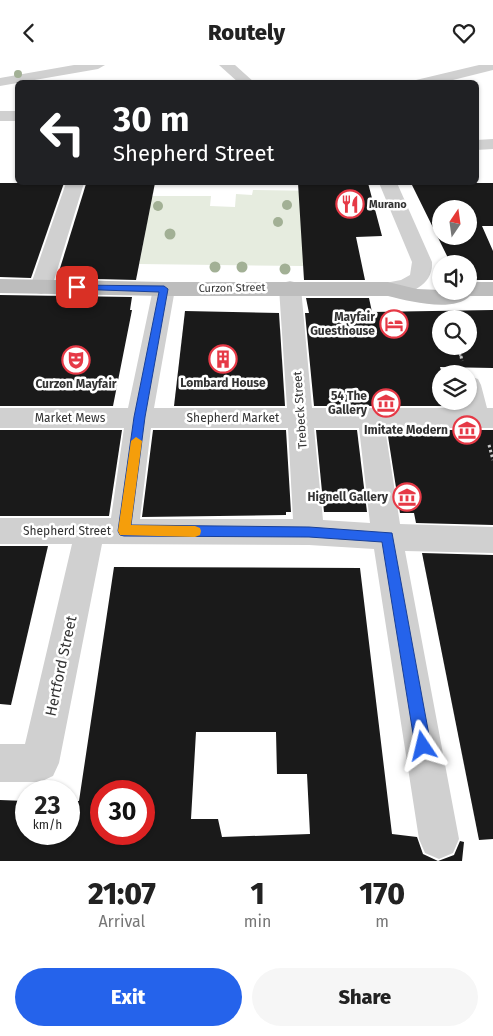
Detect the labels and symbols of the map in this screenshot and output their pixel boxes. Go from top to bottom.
restaurant icon: Murano [335,189,365,219]
place label: Murano [369,198,407,211]
north arrow [432,200,478,245]
pin [56,266,98,308]
street label: Curzon Street [198,281,266,295]
hotel icon: Mayfair Guesthouse [379,309,409,339]
place label: Mayfair Guesthouse [310,310,375,338]
building icon: Lombard House [208,344,238,374]
theatre icon: Curzon Mayfair [61,345,91,375]
street label: Trebeck Street [290,370,310,449]
place label: Lombard House [180,376,266,390]
place label: Curzon Mayfair [35,377,117,391]
museum icon: 54 The Gallery [371,388,401,418]
place label: 54 The Gallery [328,389,368,417]
street label: Market Mews [35,411,106,425]
street label: Shepherd Market [187,411,280,425]
museum icon: Imitate Modern [452,415,482,445]
place label: Imitate Modern [364,423,448,437]
museum icon: Hignell Gallery [392,482,422,512]
place label: Hignell Gallery [308,490,389,504]
street label: Shepherd Street [23,524,112,538]
street label: Hertford Street [42,614,81,718]
position arrow [396,719,448,771]
speed limit sign: 30 [90,780,155,845]

